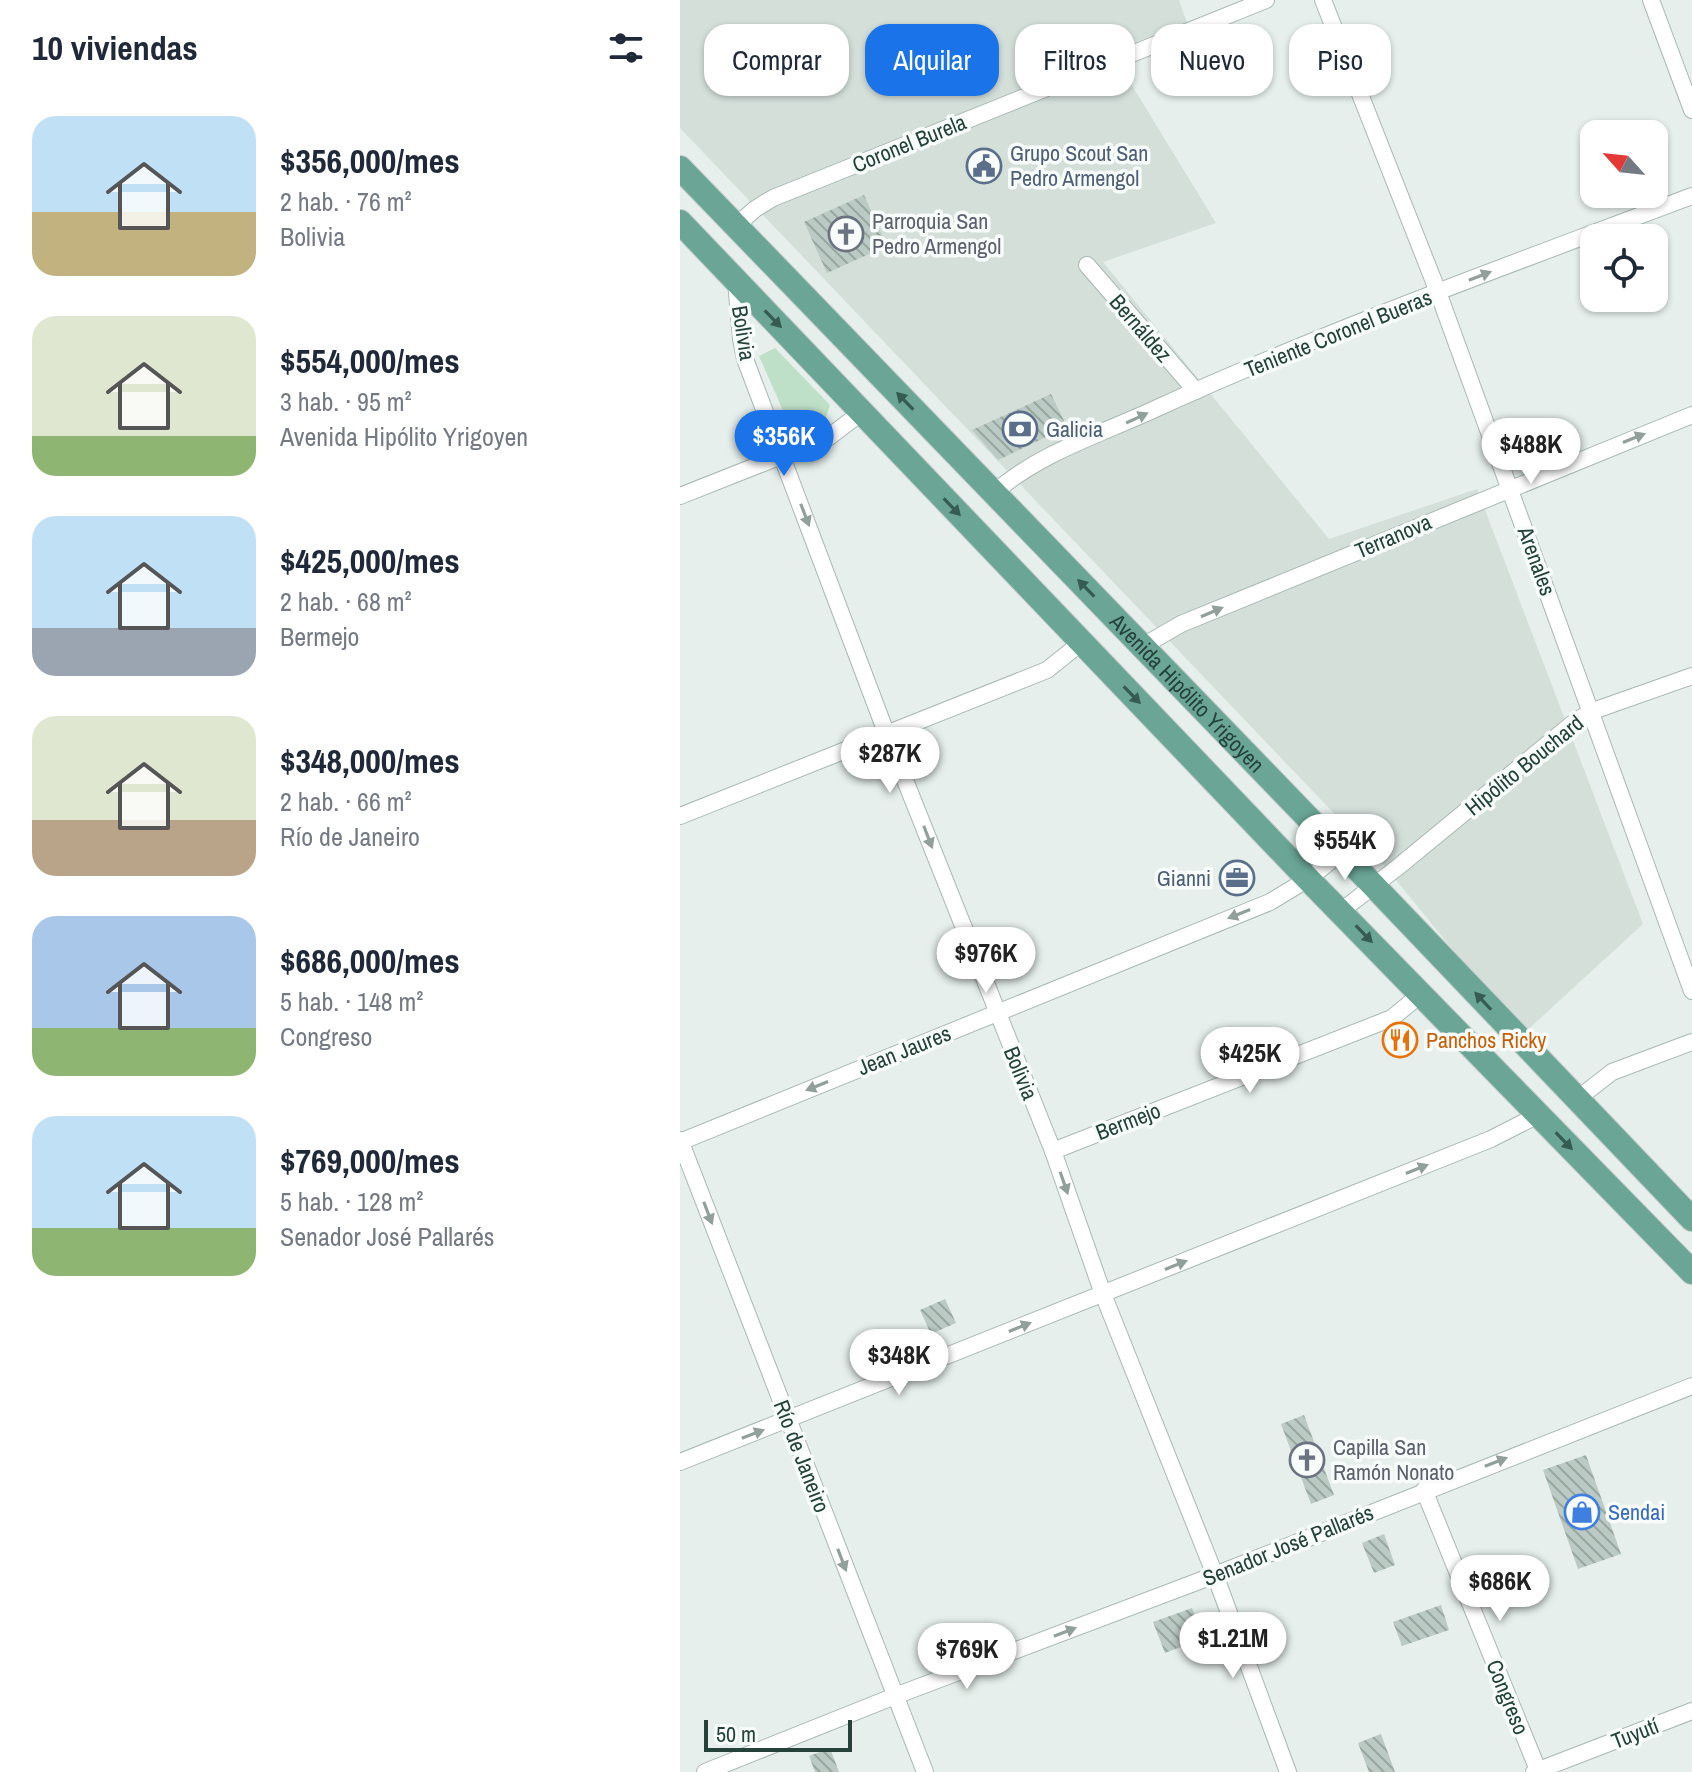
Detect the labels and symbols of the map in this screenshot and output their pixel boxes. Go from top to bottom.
street label: Coronel Burela [848,107,970,179]
north arrow [1580,120,1668,208]
place label: Grupo Scout San Pedro Armengol [1010,138,1148,193]
public building icon: Grupo Scout San Pedro Armengol [965,147,1003,185]
place label: Parroquia San Pedro Armengol [872,206,1001,261]
church icon: Parroquia San Pedro Armengol [827,215,865,253]
one-way arrow [1469,269,1493,282]
street label: Teniente Coronel Bueras [1240,282,1436,384]
street label: Bernáldez [1103,288,1179,368]
street label: Bolivia [725,303,763,363]
one-way arrow [763,309,781,328]
one-way arrow [896,392,915,411]
pin: $356K [728,410,840,478]
bank icon: Galicia [1001,410,1039,448]
one-way arrow [1125,411,1148,424]
place label: Galicia [1046,414,1103,444]
pin: $488K [1475,418,1587,486]
one-way arrow [1622,431,1646,444]
one-way arrow [943,497,961,516]
one-way arrow [799,504,812,528]
street label: Terranova [1350,507,1436,565]
street label: Arenales [1510,521,1563,600]
one-way arrow [1077,578,1095,597]
one-way arrow [1200,605,1224,618]
street label: Avenida Hipólito Yrigoyen [1103,606,1271,779]
one-way arrow [1122,685,1141,704]
street label: Hipólito Bouchard [1458,708,1590,822]
pin: $287K [834,727,946,795]
pin: $554K [1289,814,1401,882]
one-way arrow [922,825,935,849]
office icon: Gianni [1218,859,1256,897]
place label: Gianni [1157,863,1211,893]
one-way arrow [1227,908,1251,921]
one-way arrow [1354,924,1372,943]
pin: $976K [930,927,1042,995]
one-way arrow [1474,992,1493,1011]
street label: Jean Jaures [853,1018,955,1082]
restaurant icon: Panchos Ricky [1381,1021,1419,1059]
place label: Panchos Ricky [1426,1025,1546,1055]
pin: $425K [1194,1027,1306,1095]
street label: Bolivia [997,1042,1045,1104]
one-way arrow [804,1080,828,1093]
street label: Bermejo [1091,1095,1165,1147]
one-way arrow [1554,1131,1572,1150]
one-way arrow [1405,1162,1429,1175]
one-way arrow [1059,1171,1071,1195]
one-way arrow [702,1201,715,1225]
one-way arrow [1164,1259,1188,1272]
one-way arrow [1008,1321,1032,1334]
pin: $348K [843,1329,955,1397]
street label: Río de Janeiro [767,1395,837,1517]
one-way arrow [741,1427,765,1440]
place label: Capilla San Ramón Nonato [1333,1432,1454,1487]
church icon: Capilla San Ramón Nonato [1288,1441,1326,1479]
one-way arrow [1484,1456,1508,1469]
shop icon: Sendai [1563,1493,1601,1531]
street label: Senador José Pallarés [1198,1497,1378,1593]
place label: Sendai [1608,1497,1665,1527]
one-way arrow [836,1548,849,1572]
pin: $686K [1444,1555,1556,1623]
pin: $1.21M [1168,1612,1298,1680]
pin: $769K [911,1623,1023,1691]
one-way arrow [1053,1625,1077,1638]
street label: Congreso [1479,1655,1537,1739]
street label: Tuyutí [1607,1710,1664,1756]
scale bar [704,1716,852,1752]

